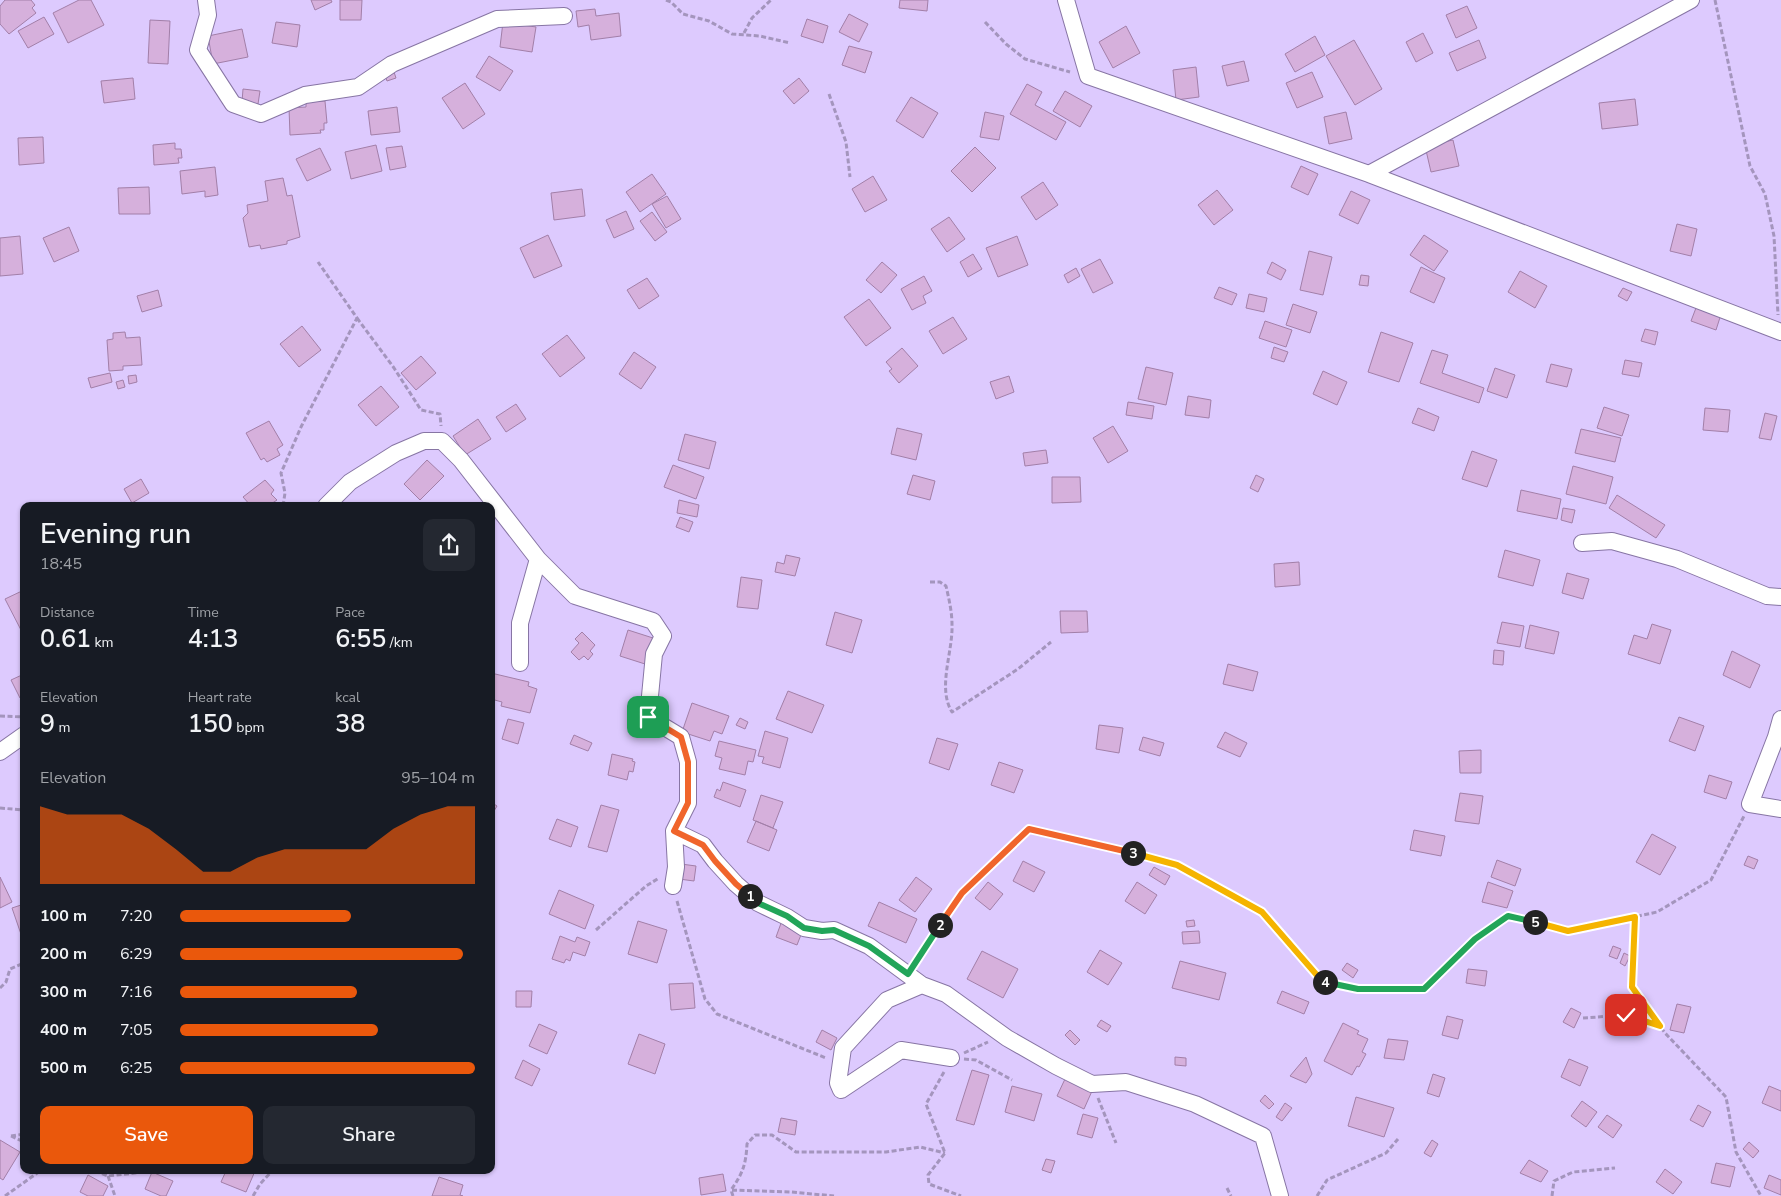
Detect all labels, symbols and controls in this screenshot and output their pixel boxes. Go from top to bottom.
text: Evening run [40,515,191,553]
button: share [423,519,475,571]
text: 18:45 [40,553,82,575]
text: Distance [40,603,94,622]
text: Time [188,603,219,622]
text: Pace [335,603,365,622]
text: 0.61 [40,622,91,656]
text: 4:13 [188,622,239,656]
text: 6:55 [335,622,386,656]
text: km [91,633,114,652]
text: /km [386,633,413,652]
text: Elevation [40,688,98,707]
text: Heart rate [188,688,252,707]
text: kcal [335,688,360,707]
pin [627,696,669,738]
icon: arrive [634,703,662,731]
text: 9 [40,707,55,741]
text: 150 [188,707,233,741]
text: 38 [335,707,365,741]
text: m [55,718,71,737]
text: bpm [233,718,265,737]
text: Elevation [40,767,106,789]
text: 95–104 m [401,767,475,789]
pin: 3 [1120,840,1146,866]
text: 3 [1129,844,1138,863]
pin: 1 [738,884,762,908]
text: 1 [746,887,755,906]
text: 100 m [40,905,87,927]
text: 7:20 [120,905,152,927]
pin: 5 [1522,910,1548,934]
pin: 2 [928,912,952,938]
text: 5 [1531,913,1540,932]
text: 2 [936,916,945,935]
text: 200 m [40,943,87,965]
text: 6:29 [120,943,152,965]
pin: 4 [1312,970,1338,994]
text: 4 [1321,973,1330,992]
text: 300 m [40,981,87,1003]
text: 7:16 [120,981,152,1003]
pin [1605,994,1647,1036]
icon: check [1612,1001,1640,1029]
text: 400 m [40,1019,87,1041]
text: 7:05 [120,1019,152,1041]
text: 500 m [40,1057,87,1079]
text: 6:25 [120,1057,152,1079]
button: Save [40,1106,253,1164]
button: Share [263,1106,475,1164]

